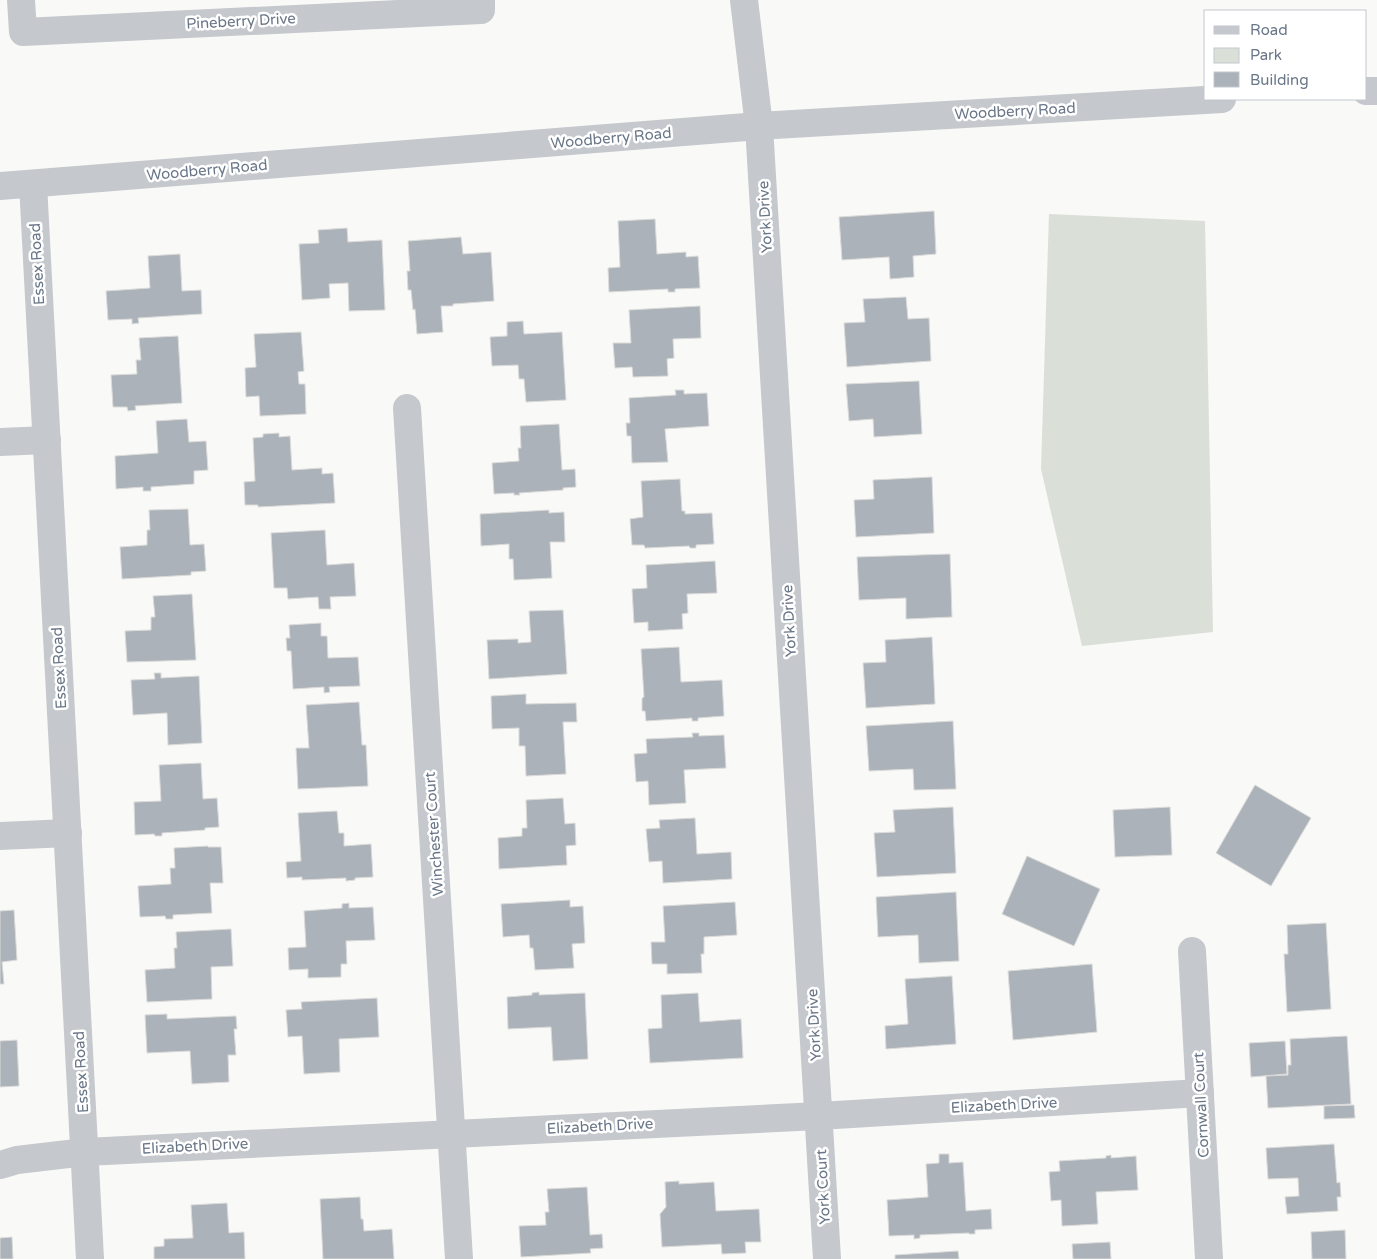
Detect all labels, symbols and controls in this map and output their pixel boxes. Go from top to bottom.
street label: Pineberry Drive [186,9,296,33]
legend [1204,10,1367,100]
text: Road [1250,21,1288,39]
text: Park [1250,46,1282,64]
text: Building [1250,71,1309,89]
street label: Woodberry Road [954,99,1076,123]
street label: Woodberry Road [550,124,672,152]
street label: Woodberry Road [146,156,268,184]
street label: York Drive [754,180,776,254]
street label: Essex Road [26,223,48,305]
street label: York Drive [778,584,800,658]
street label: Essex Road [48,627,70,709]
street label: Winchester Court [421,771,447,897]
street label: York Drive [803,988,825,1062]
street label: Essex Road [70,1031,92,1113]
street label: Cornwall Court [1189,1052,1213,1158]
street label: Elizabeth Drive [950,1093,1058,1117]
street label: Elizabeth Drive [546,1114,654,1138]
street label: Elizabeth Drive [141,1134,249,1158]
street label: York Court [812,1149,834,1225]

